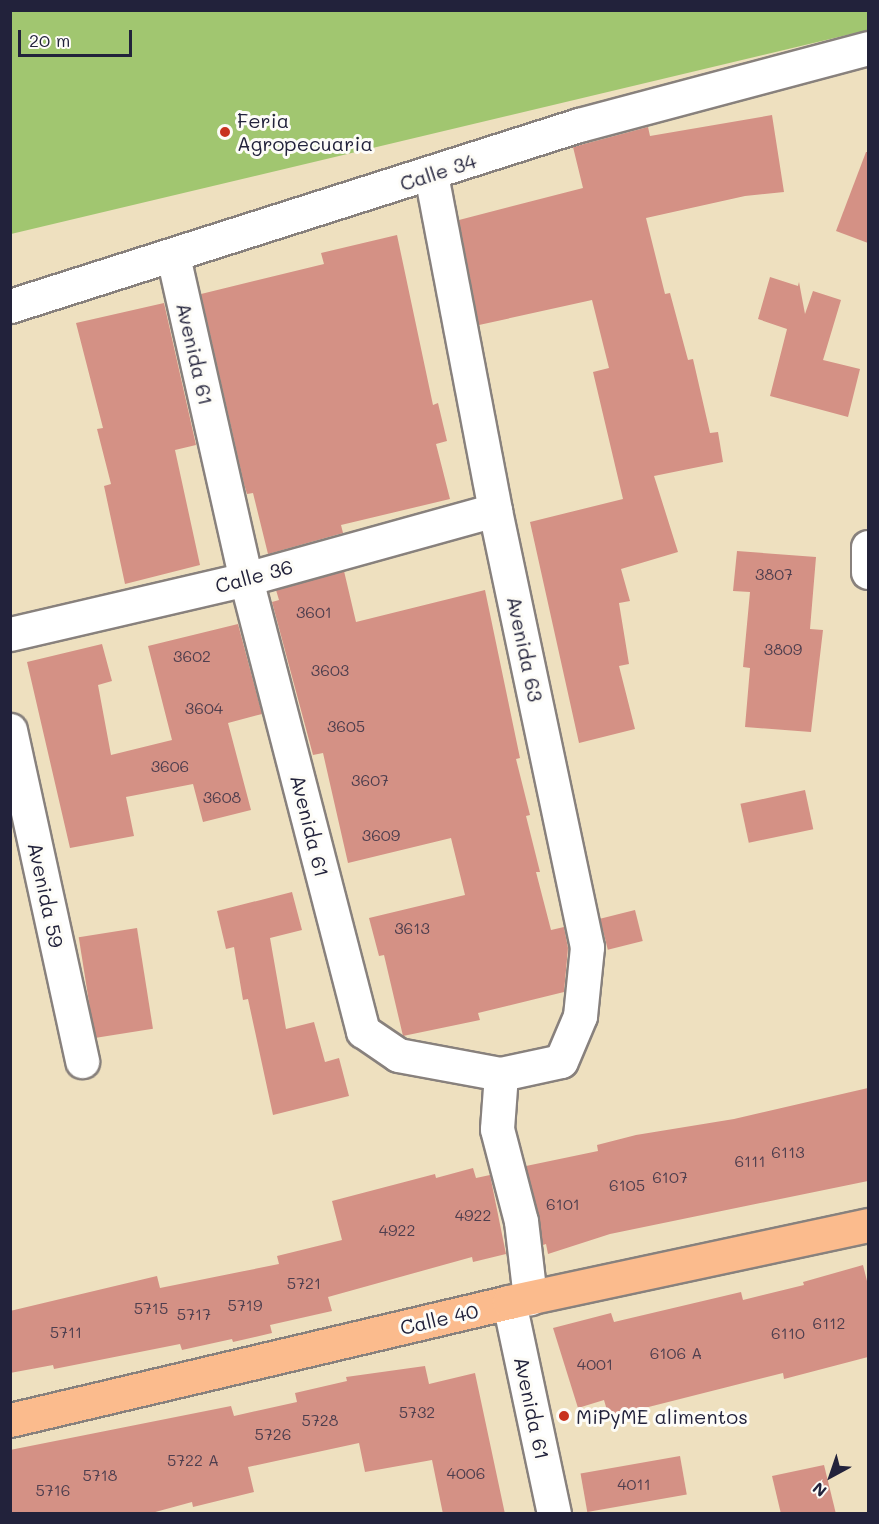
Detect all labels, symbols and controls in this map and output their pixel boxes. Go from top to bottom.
scale bar [21,18,135,56]
text: 20 m [29,28,70,52]
place label: Feria Agropecuaria [237,108,373,155]
marker: Feria Agropecuaria [218,125,232,139]
street label: Calle 34 [397,148,479,196]
street label: Avenida 61 [172,300,218,408]
street label: Calle 36 [213,554,295,598]
house number: 3807 [755,564,793,584]
street label: Avenida 63 [502,594,548,704]
house number: 3601 [296,602,332,622]
house number: 3809 [764,639,802,659]
house number: 3602 [173,646,211,666]
house number: 3603 [311,660,349,680]
house number: 3604 [185,698,223,718]
house number: 3605 [327,716,365,736]
house number: 3606 [151,756,189,776]
house number: 3607 [351,770,389,790]
street label: Avenida 61 [286,772,334,880]
house number: 3608 [203,787,241,807]
house number: 3609 [362,825,400,845]
street label: Avenida 59 [23,840,69,950]
house number: 3613 [394,918,430,938]
house number: 6113 [771,1142,805,1162]
house number: 6111 [734,1151,766,1171]
house number: 6107 [652,1167,688,1187]
house number: 6105 [609,1175,645,1195]
house number: 6101 [546,1194,580,1214]
house number: 4922 [455,1205,491,1225]
house number: 4922 [379,1220,415,1240]
house number: 5721 [287,1273,321,1293]
house number: 5719 [228,1295,262,1315]
house number: 5715 [134,1298,168,1318]
street label: Calle 40 [398,1298,480,1340]
house number: 5717 [177,1304,211,1324]
house number: 6112 [813,1313,845,1333]
house number: 5711 [50,1322,82,1342]
house number: 6110 [771,1323,805,1343]
house number: 6106 A [650,1343,702,1363]
street label: Avenida 61 [509,1354,555,1462]
house number: 4001 [577,1354,613,1374]
house number: 5732 [399,1402,435,1422]
place label: MiPyME alimentos [576,1404,748,1428]
marker: MiPyME alimentos [557,1409,571,1423]
house number: 5728 [302,1410,338,1430]
house number: 5726 [255,1424,291,1444]
north arrow [801,1446,861,1506]
house number: 5722 A [167,1450,219,1470]
house number: 4006 [447,1463,485,1483]
house number: 5718 [82,1465,118,1485]
house number: 4011 [617,1474,651,1494]
text: N [808,1478,831,1502]
house number: 5716 [35,1480,71,1500]

